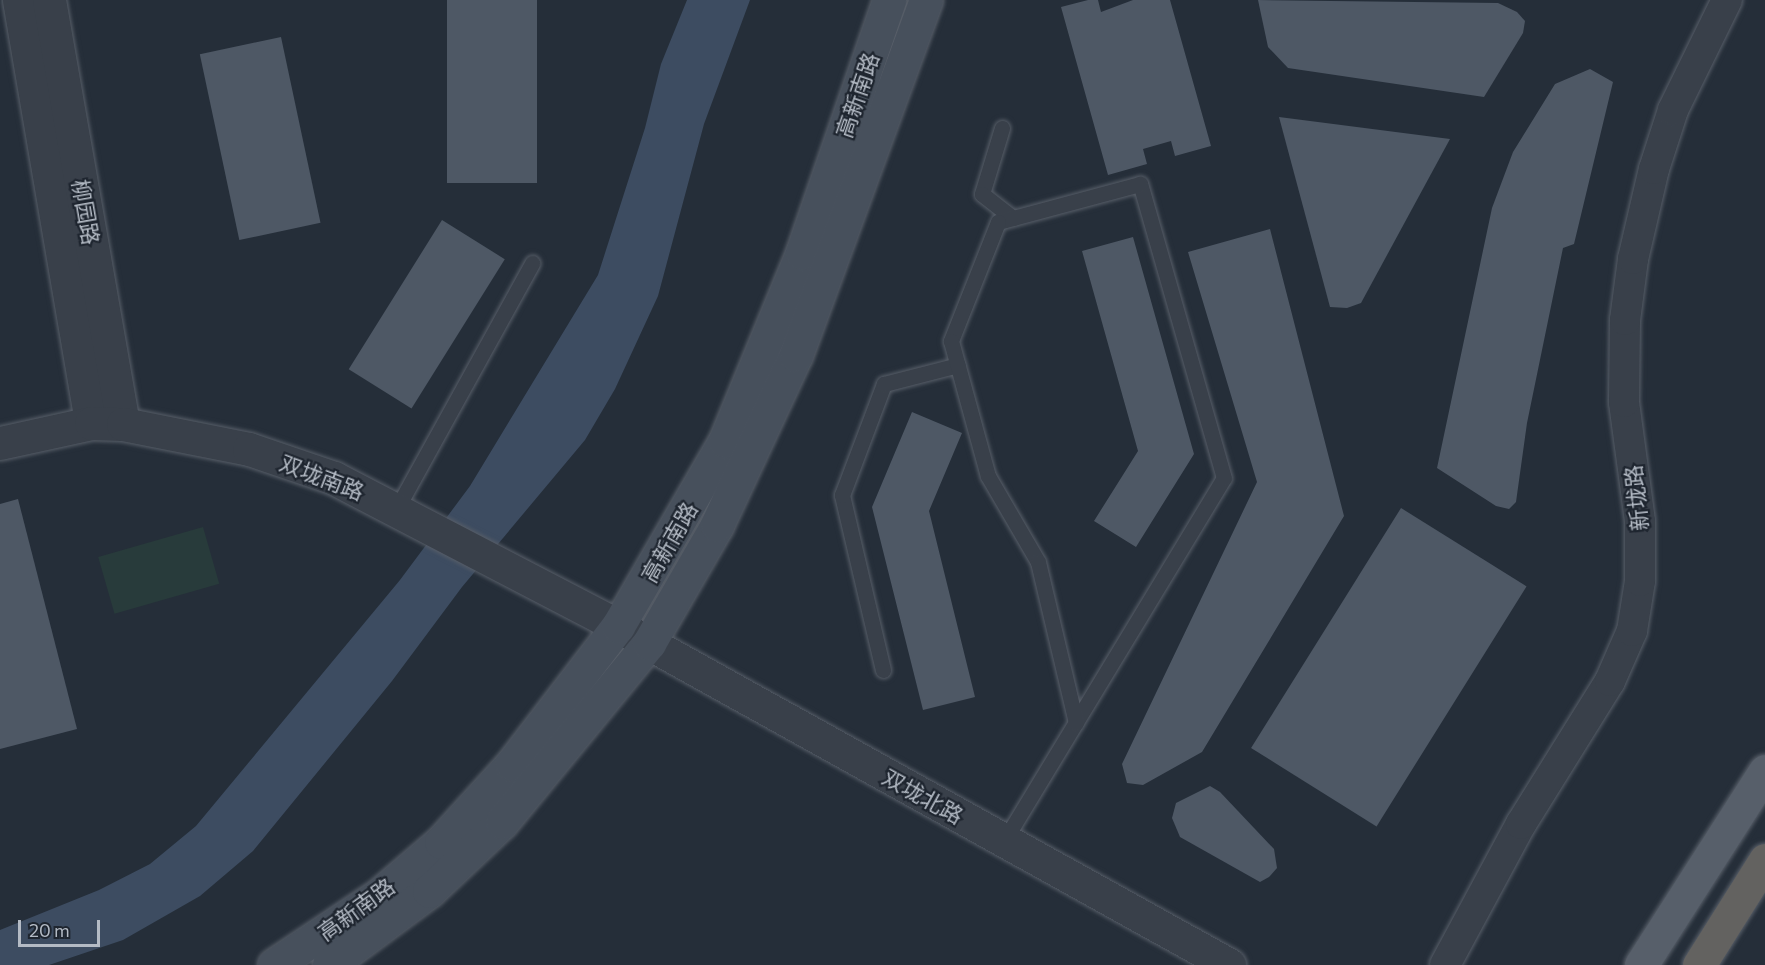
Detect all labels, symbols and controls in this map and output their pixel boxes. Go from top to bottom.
street label: 高新南路 [830,49,884,141]
street label: 柳园路 [67,177,105,247]
street label: 双垅南路 [276,449,368,505]
street label: 新垅路 [1619,464,1653,532]
street label: 高新南路 [636,497,702,587]
street label: 双垅北路 [878,763,968,829]
street label: 高新南路 [313,872,399,946]
scale bar [21,908,104,946]
text: 20 m [29,919,70,941]

